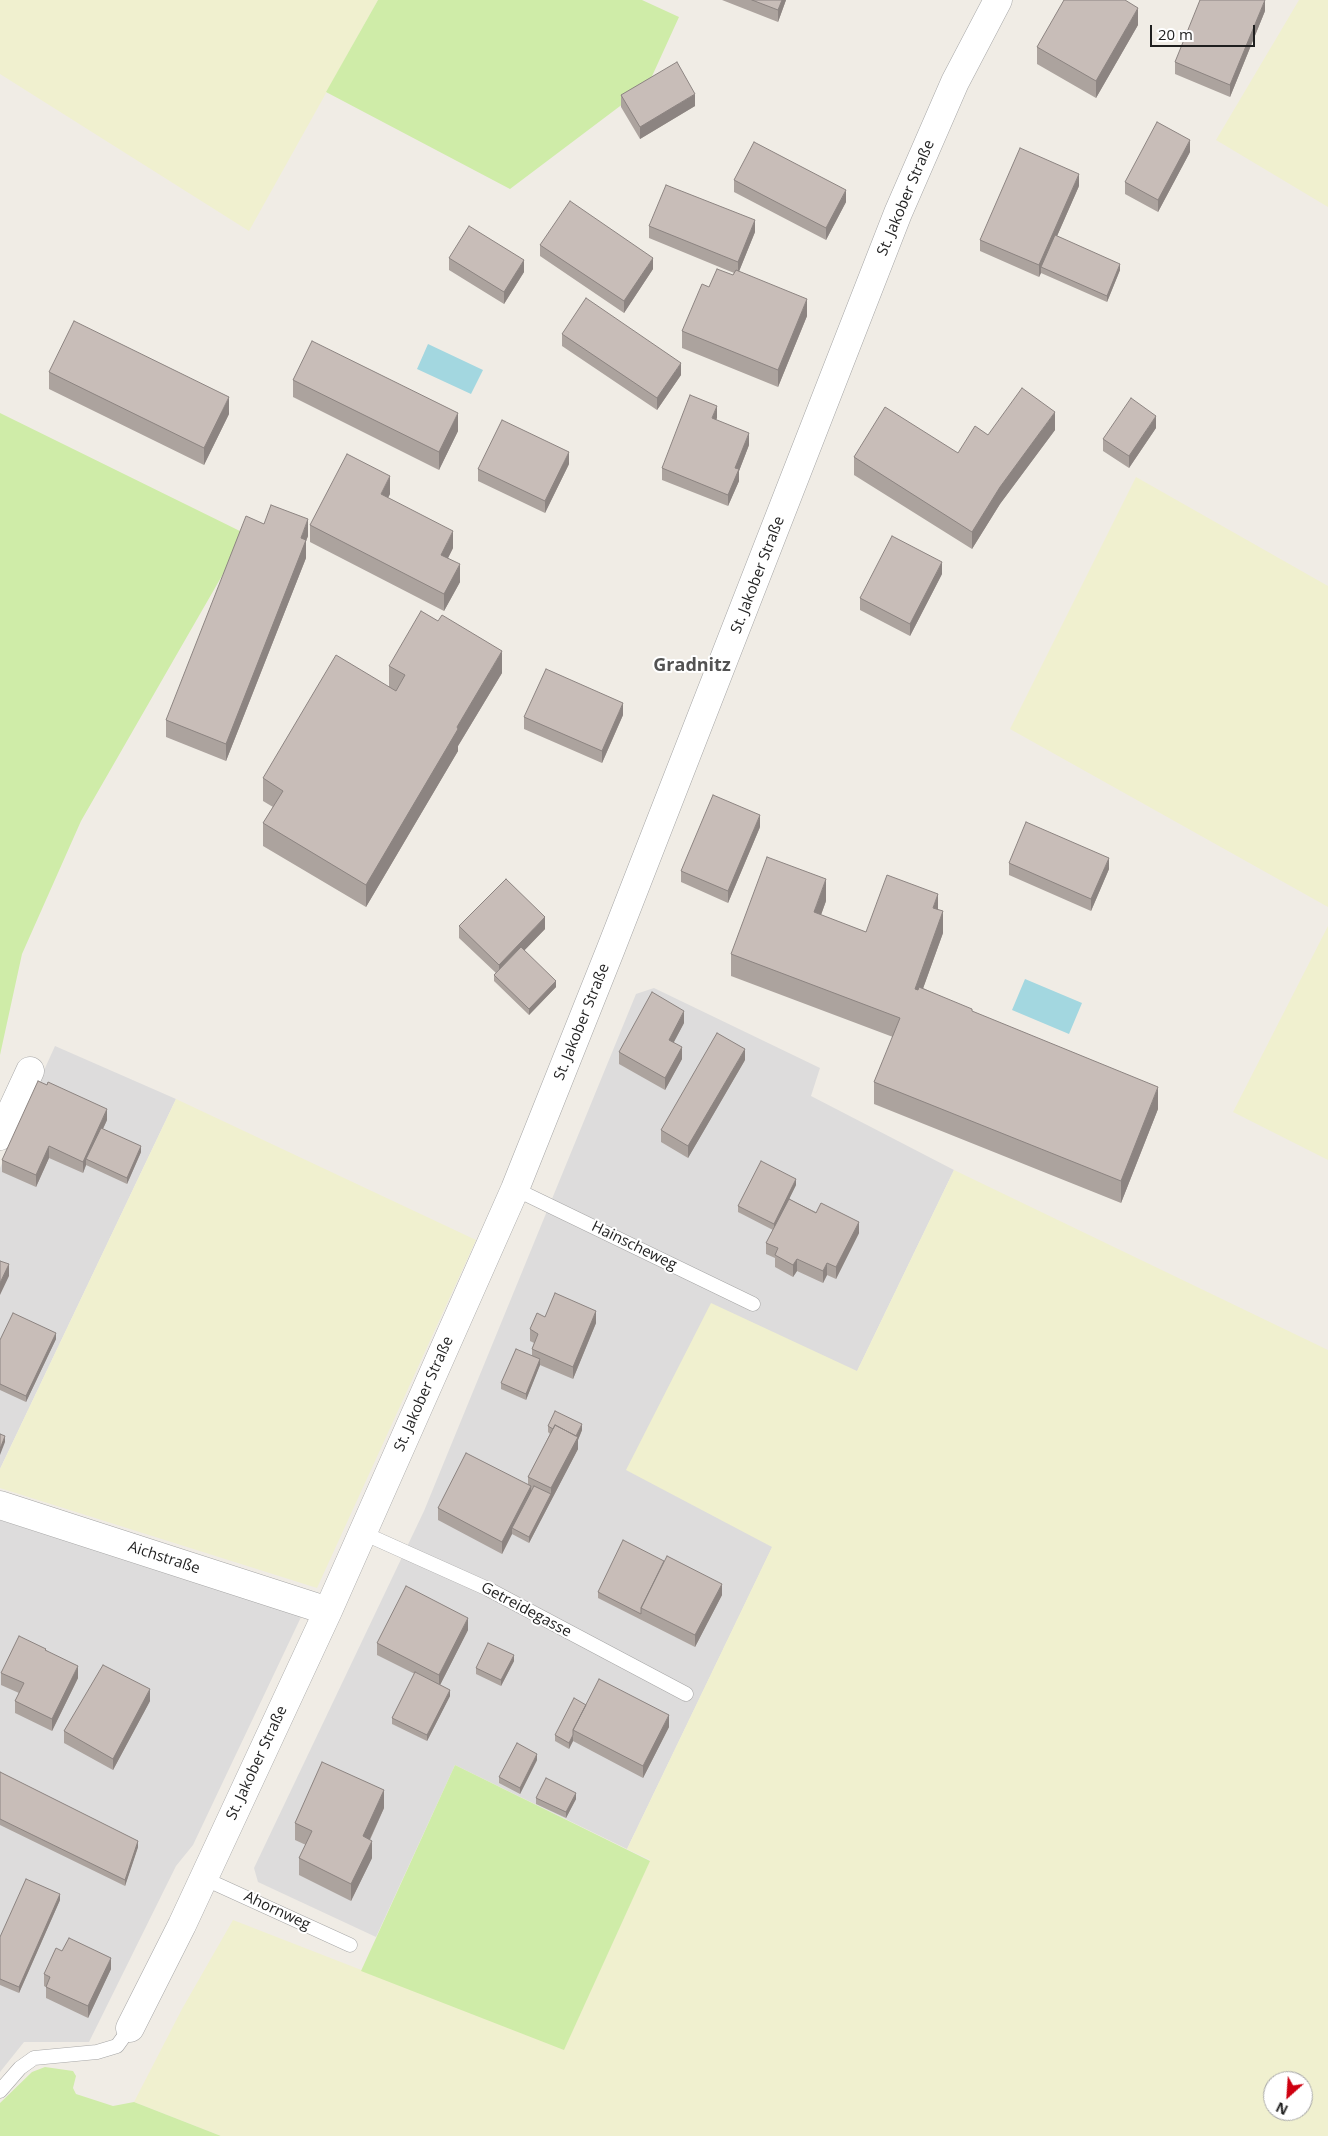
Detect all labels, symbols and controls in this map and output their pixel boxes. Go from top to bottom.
scale bar [1153,15,1258,47]
text: 20 m [1158,24,1193,44]
street label: St. Jakober Straße [873,137,939,259]
street label: St. Jakober Straße [727,514,789,636]
district label: Gradnitz [653,655,731,677]
street label: St. Jakober Straße [550,961,614,1083]
street label: Hainscheweg [588,1218,680,1274]
street label: St. Jakober Straße [391,1334,457,1454]
street label: Aichstraße [126,1538,202,1578]
street label: Getreidegasse [478,1579,574,1641]
street label: St. Jakober Straße [223,1703,291,1823]
street label: Ahornweg [241,1888,313,1934]
north arrow [1263,2071,1313,2121]
text: N [1272,2098,1291,2120]

